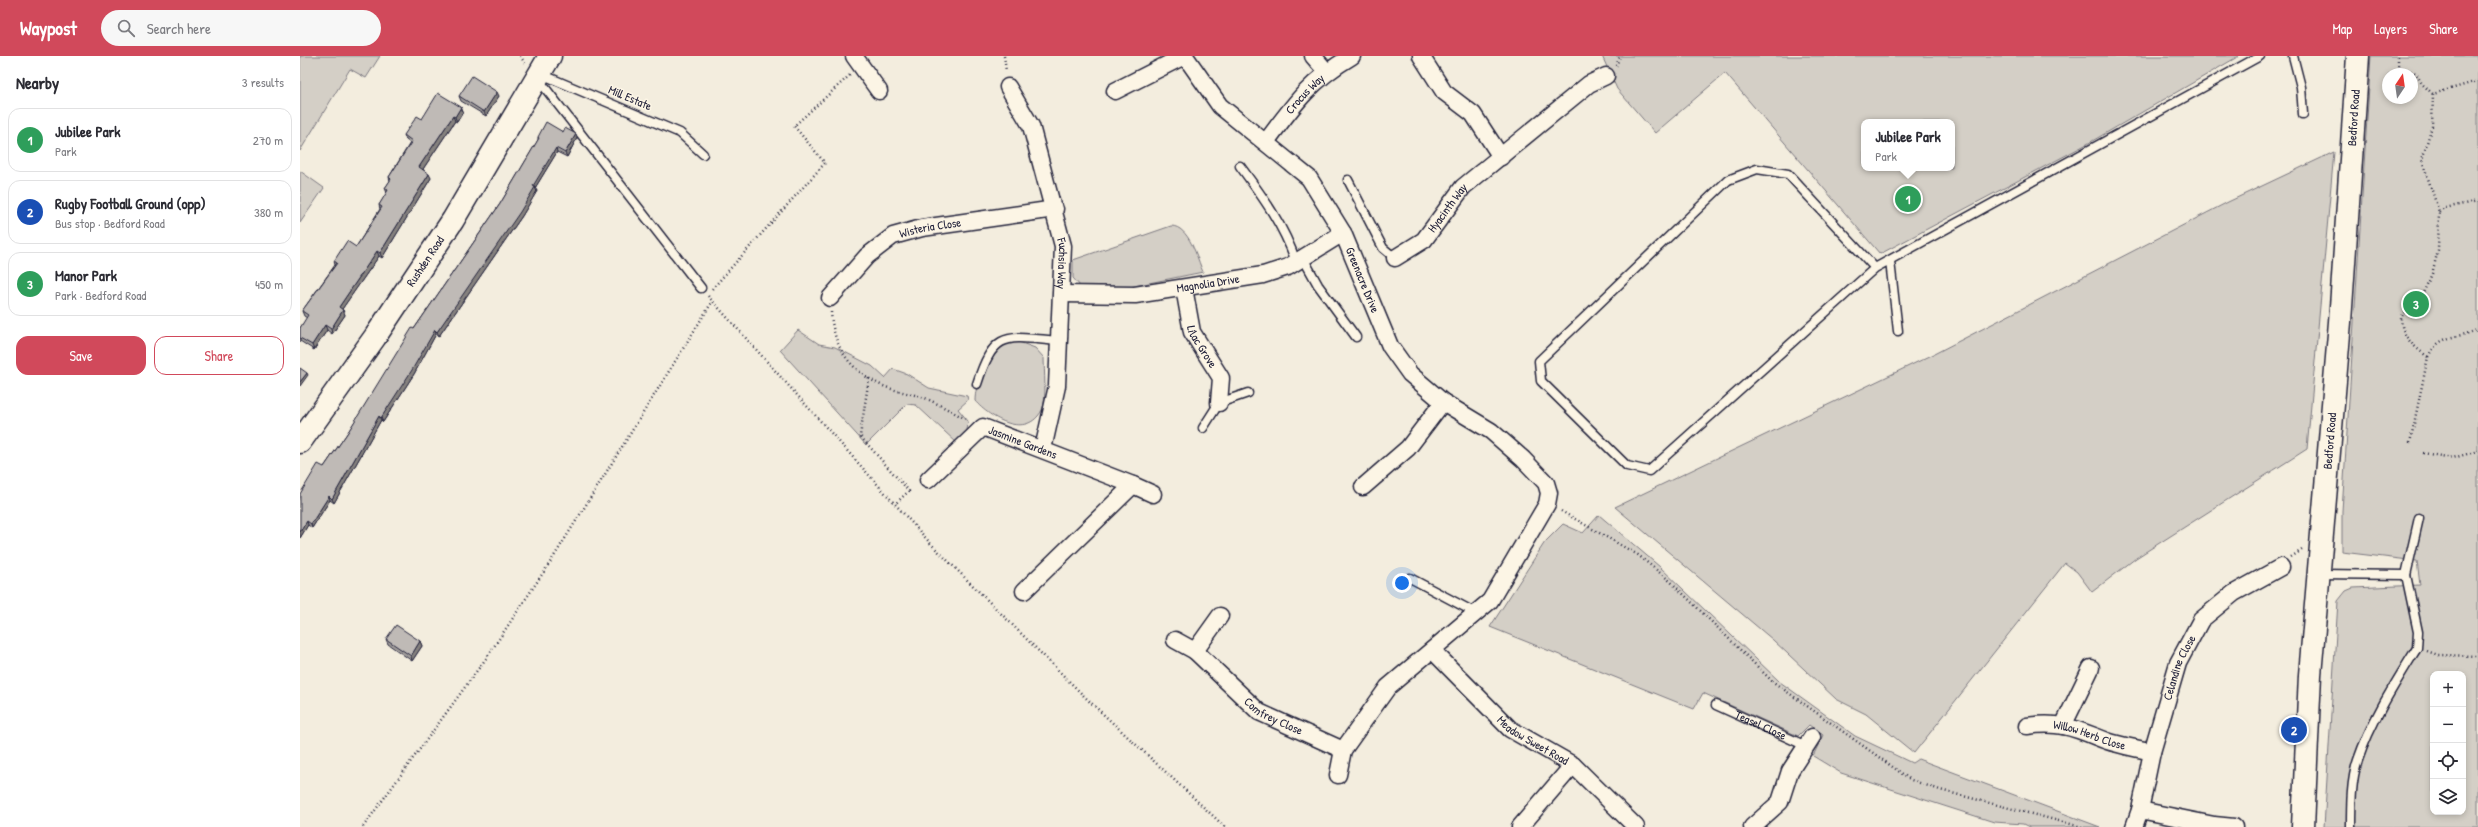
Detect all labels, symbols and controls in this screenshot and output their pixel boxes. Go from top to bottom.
search box [101,10,381,46]
text: Waypost [20,15,77,41]
icon: search [115,17,137,39]
text: Search here [147,18,211,39]
text: Map [2332,19,2352,38]
text: Layers [2374,19,2407,38]
text: Share [2429,19,2458,38]
north arrow [2382,68,2418,104]
street label: Crocus Way [1281,69,1328,117]
text: Nearby [16,71,59,94]
text: 3 results [242,73,284,91]
street label: Mill Estate [606,81,655,114]
street label: Bedford Road [2343,89,2364,147]
popup [1861,119,1955,171]
text: Jubilee Park [55,121,121,142]
text: Jubilee Park [1875,126,1941,147]
text: 1 [28,131,32,149]
text: 270 m [253,131,283,149]
text: Park [55,142,77,160]
text: Park [1875,147,1897,165]
street label: Hyacinth Way [1423,178,1470,236]
pin: 1 [1895,184,1921,214]
text: Rugby Football Ground (opp) [55,193,206,214]
text: 2 [27,203,33,221]
text: 380 m [254,203,283,221]
street label: Wisteria Close [897,213,962,242]
text: Bus stop · Bedford Road [55,214,165,232]
street label: Rushden Road [402,232,448,290]
street label: Fuchsia Way [1053,235,1072,289]
street label: Greenacre Drive [1342,244,1384,315]
text: Manor Park [55,265,117,286]
street label: Magnolia Drive [1175,270,1241,296]
text: 3 [27,275,33,293]
text: 450 m [255,275,283,293]
text: Park · Bedford Road [55,286,146,304]
pin: 3 [2403,289,2429,319]
street label: Lilac Grove [1183,324,1222,371]
button: Save [16,336,146,375]
button: Share [154,336,284,375]
street label: Bedford Road [2319,412,2340,470]
street label: Jasmine Gardens [986,421,1060,463]
your location [1392,573,1412,593]
street label: Celandine Close [2159,632,2200,702]
map controls [2430,671,2466,815]
button: + [2430,671,2466,707]
street label: Comfrey Close [1240,693,1306,739]
street label: Teasel Close [1732,706,1789,744]
button: − [2430,707,2466,743]
street label: Meadow Sweet Road [1493,712,1572,769]
pin: 2 [2281,715,2307,745]
street label: Willow Herb Close [2052,716,2128,754]
button: locate [2430,743,2466,779]
button: layers [2430,779,2466,815]

